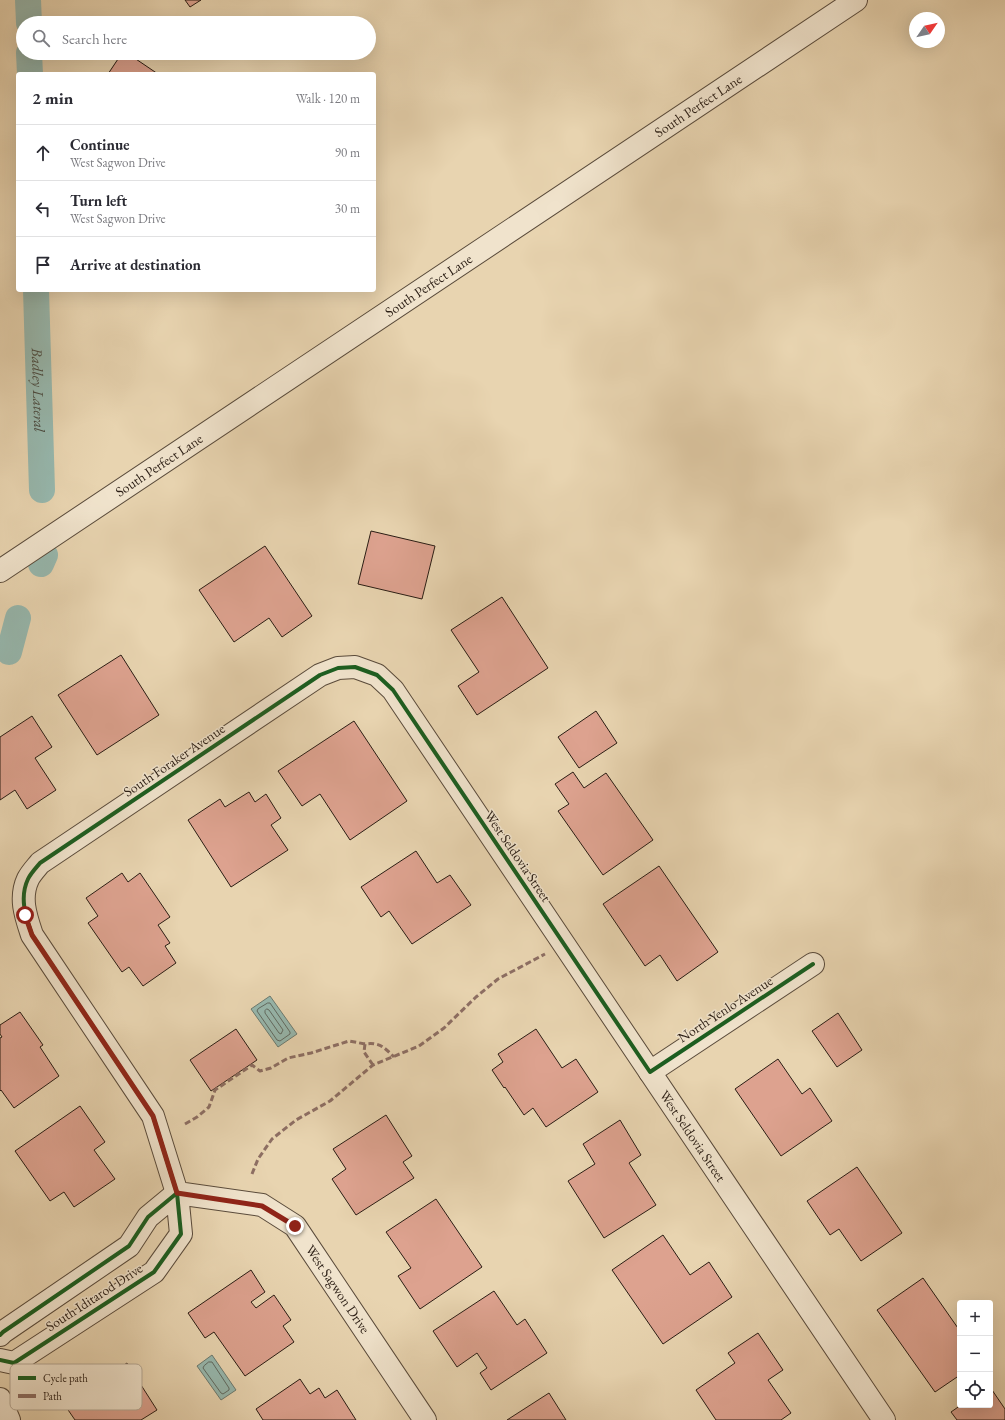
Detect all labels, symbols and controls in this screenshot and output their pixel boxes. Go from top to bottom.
north arrow [909,12,945,48]
search box [16,16,376,60]
icon: search [30,27,52,49]
text: Search here [62,29,127,48]
street label: South Perfect Lane [651,69,746,141]
text: 2 min [32,87,73,109]
text: Walk · 120 m [296,90,360,107]
text: Continue [70,135,130,154]
icon: ahead [32,142,54,164]
text: 90 m [335,144,360,161]
text: West Sagwon Drive [70,154,166,171]
text: Turn left [70,191,127,210]
icon: left [32,198,54,220]
text: 30 m [335,200,360,217]
text: West Sagwon Drive [70,210,166,227]
street label: South Perfect Lane [381,249,476,321]
icon: arrive [32,254,54,276]
text: Arrive at destination [70,255,201,274]
water label: Badley Lateral [28,347,50,433]
street label: South Perfect Lane [112,429,207,501]
street label: South Foraker Avenue [120,719,229,801]
street label: West Seldovia Street [481,807,556,906]
route start [16,906,34,924]
street label: North Yenlo Avenue [674,971,776,1046]
street label: West Seldovia Street [656,1087,731,1186]
route end [286,1217,304,1235]
street label: West Sagwon Drive [302,1241,375,1337]
street label: South Iditarod Drive [42,1259,146,1335]
map controls [957,1300,993,1408]
button: + [957,1300,993,1336]
button: − [957,1336,993,1372]
legend [10,1364,142,1410]
text: Cycle path [43,1371,88,1385]
button: locate [957,1372,993,1408]
text: Path [43,1389,62,1403]

